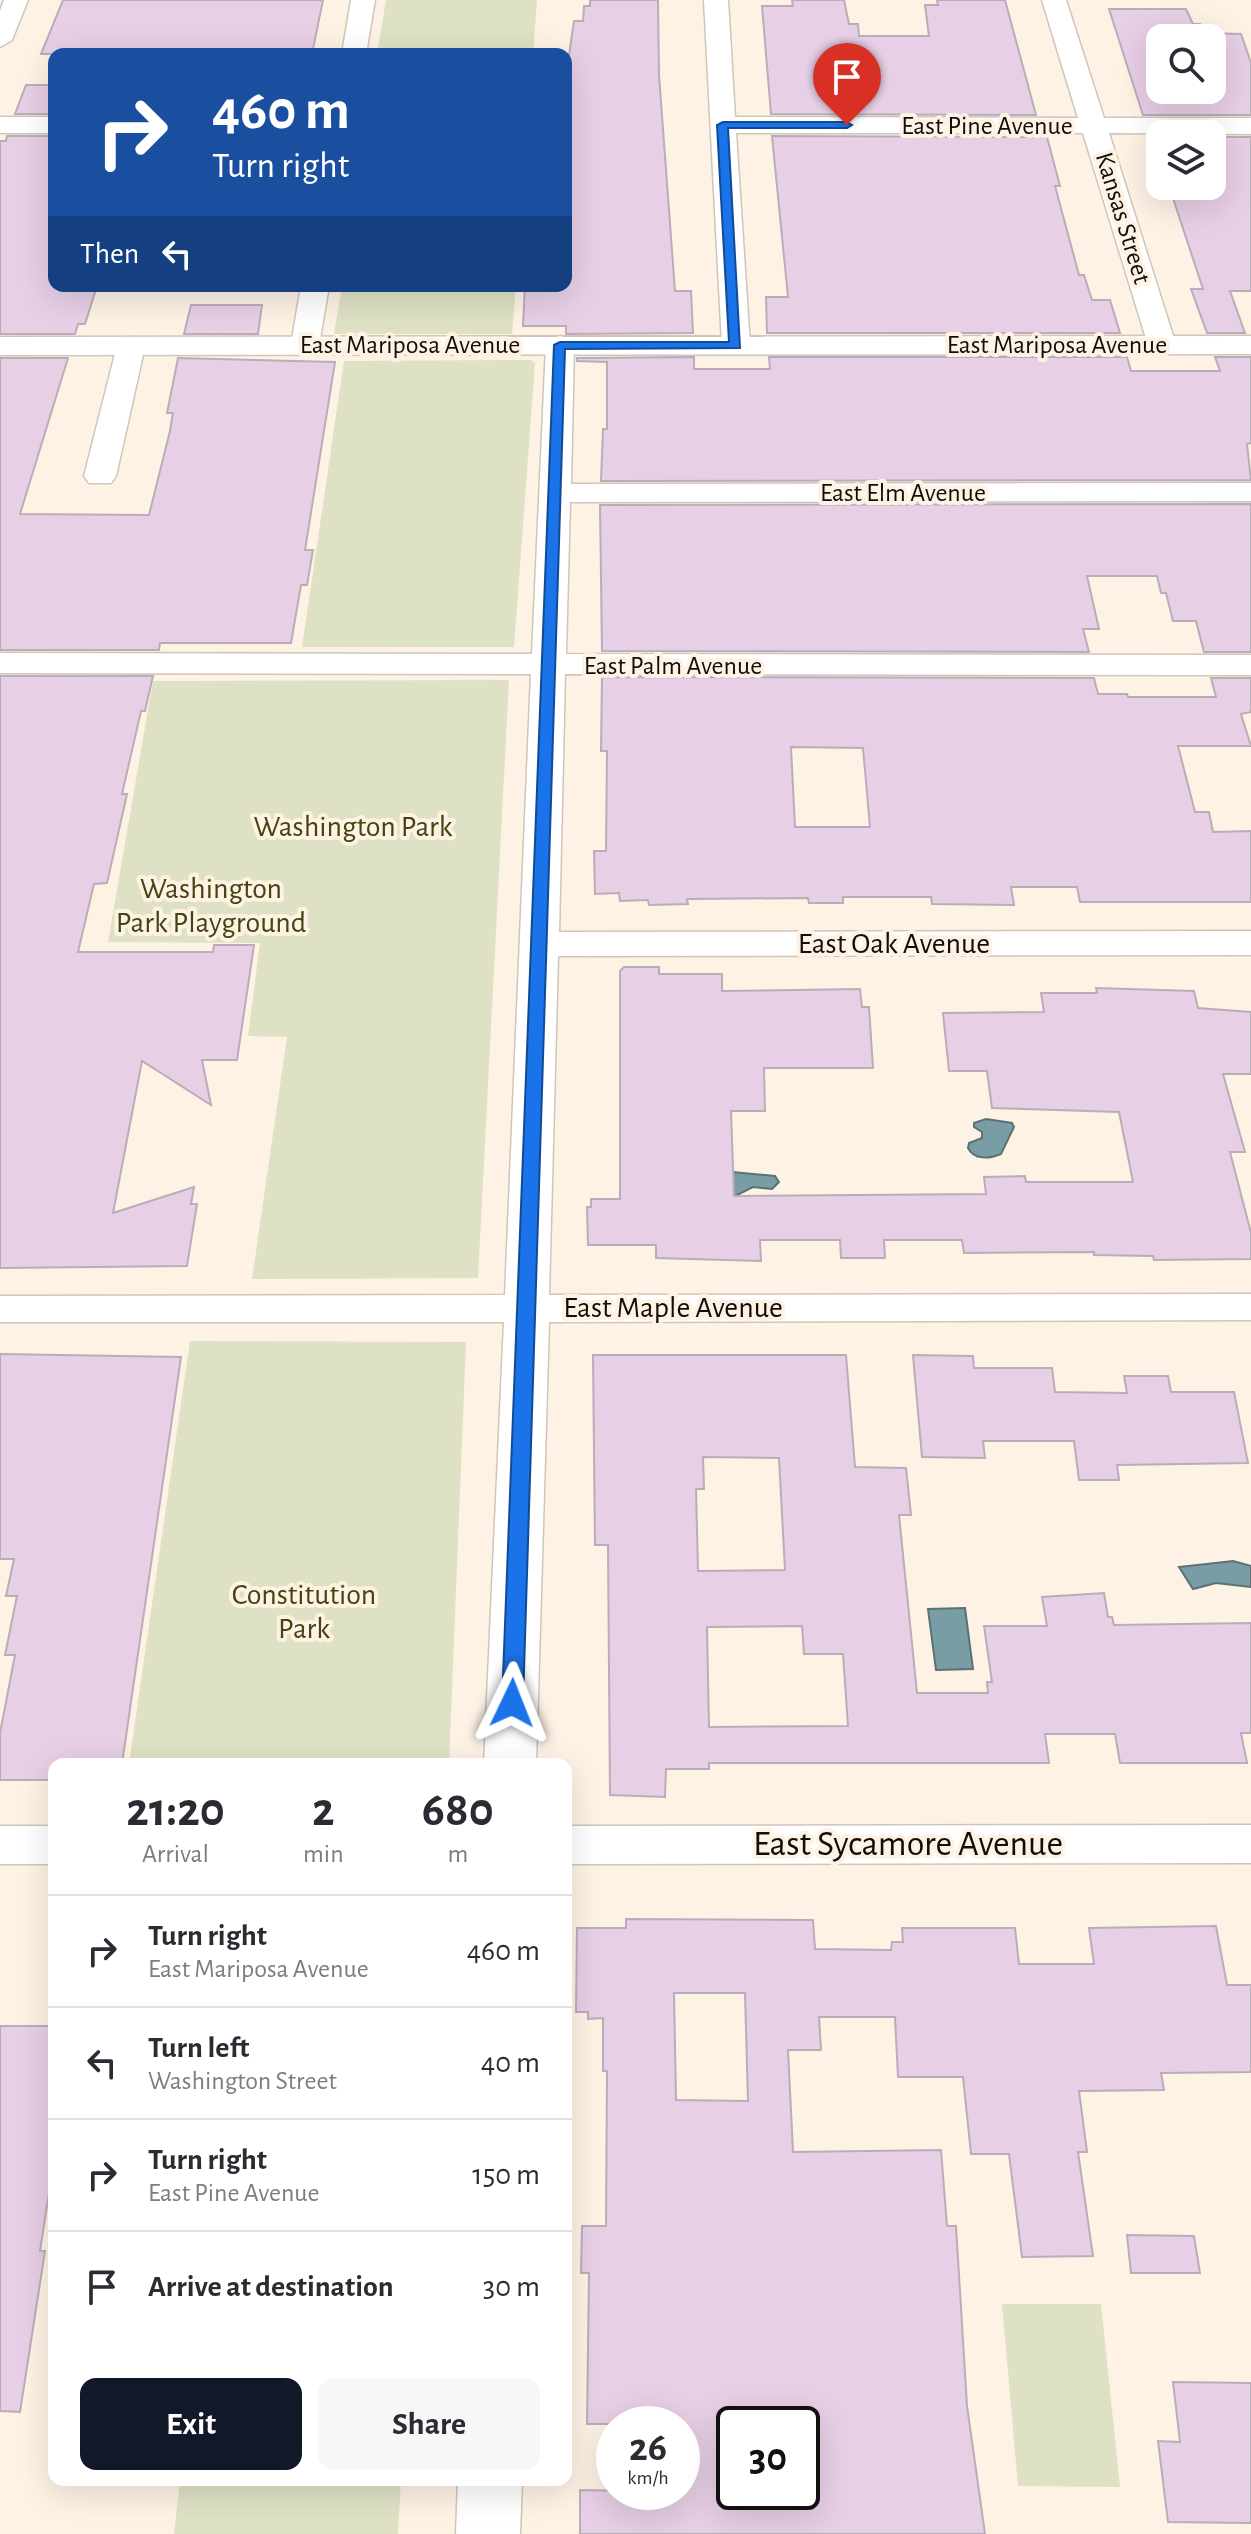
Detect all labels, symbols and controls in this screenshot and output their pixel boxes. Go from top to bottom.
map controls [1146,24,1226,200]
button: search [1146,24,1226,104]
pin [813,43,881,125]
icon: arrive [825,55,869,99]
icon: right [80,80,184,184]
text: 460 m [212,83,350,139]
street label: East Pine Avenue [901,113,1073,139]
button: layers [1146,120,1226,200]
text: Turn right [212,148,349,184]
street label: Kansas Street [1091,149,1155,287]
icon: left [155,232,199,276]
text: Then [80,239,139,269]
street label: East Mariposa Avenue [300,332,520,358]
street label: East Mariposa Avenue [947,332,1167,358]
street label: East Elm Avenue [820,480,986,506]
street label: East Palm Avenue [584,653,762,679]
park label: Washington Park [254,812,453,842]
park label: Washington Park Playground [116,874,306,938]
street label: East Oak Avenue [798,929,990,959]
street label: East Maple Avenue [563,1293,783,1323]
park label: Constitution Park [232,1580,376,1644]
position arrow [470,1661,554,1745]
text: 21:20 [126,1787,225,1835]
text: 2 [312,1787,335,1835]
text: 680 [422,1787,494,1835]
street label: East Sycamore Avenue [753,1826,1063,1862]
text: Arrival [142,1841,209,1867]
text: min [303,1841,344,1867]
text: m [447,1841,468,1867]
text: Turn right [148,1921,267,1951]
icon: right [80,1929,124,1973]
text: 460 m [467,1936,540,1966]
text: East Mariposa Avenue [148,1956,369,1982]
text: Turn left [148,2033,249,2063]
icon: left [80,2041,124,2085]
text: 40 m [481,2048,540,2078]
text: Washington Street [148,2068,337,2094]
text: Turn right [148,2145,267,2175]
icon: right [80,2153,124,2197]
text: 150 m [472,2160,540,2190]
text: East Pine Avenue [148,2180,320,2206]
icon: arrive [80,2265,124,2309]
text: Arrive at destination [148,2272,394,2302]
text: 30 m [483,2272,540,2302]
button: Exit [80,2378,302,2470]
button: Share [318,2378,540,2470]
speed limit sign: 30 [716,2406,820,2510]
text: 26 [629,2428,667,2468]
text: km/h [627,2468,669,2488]

